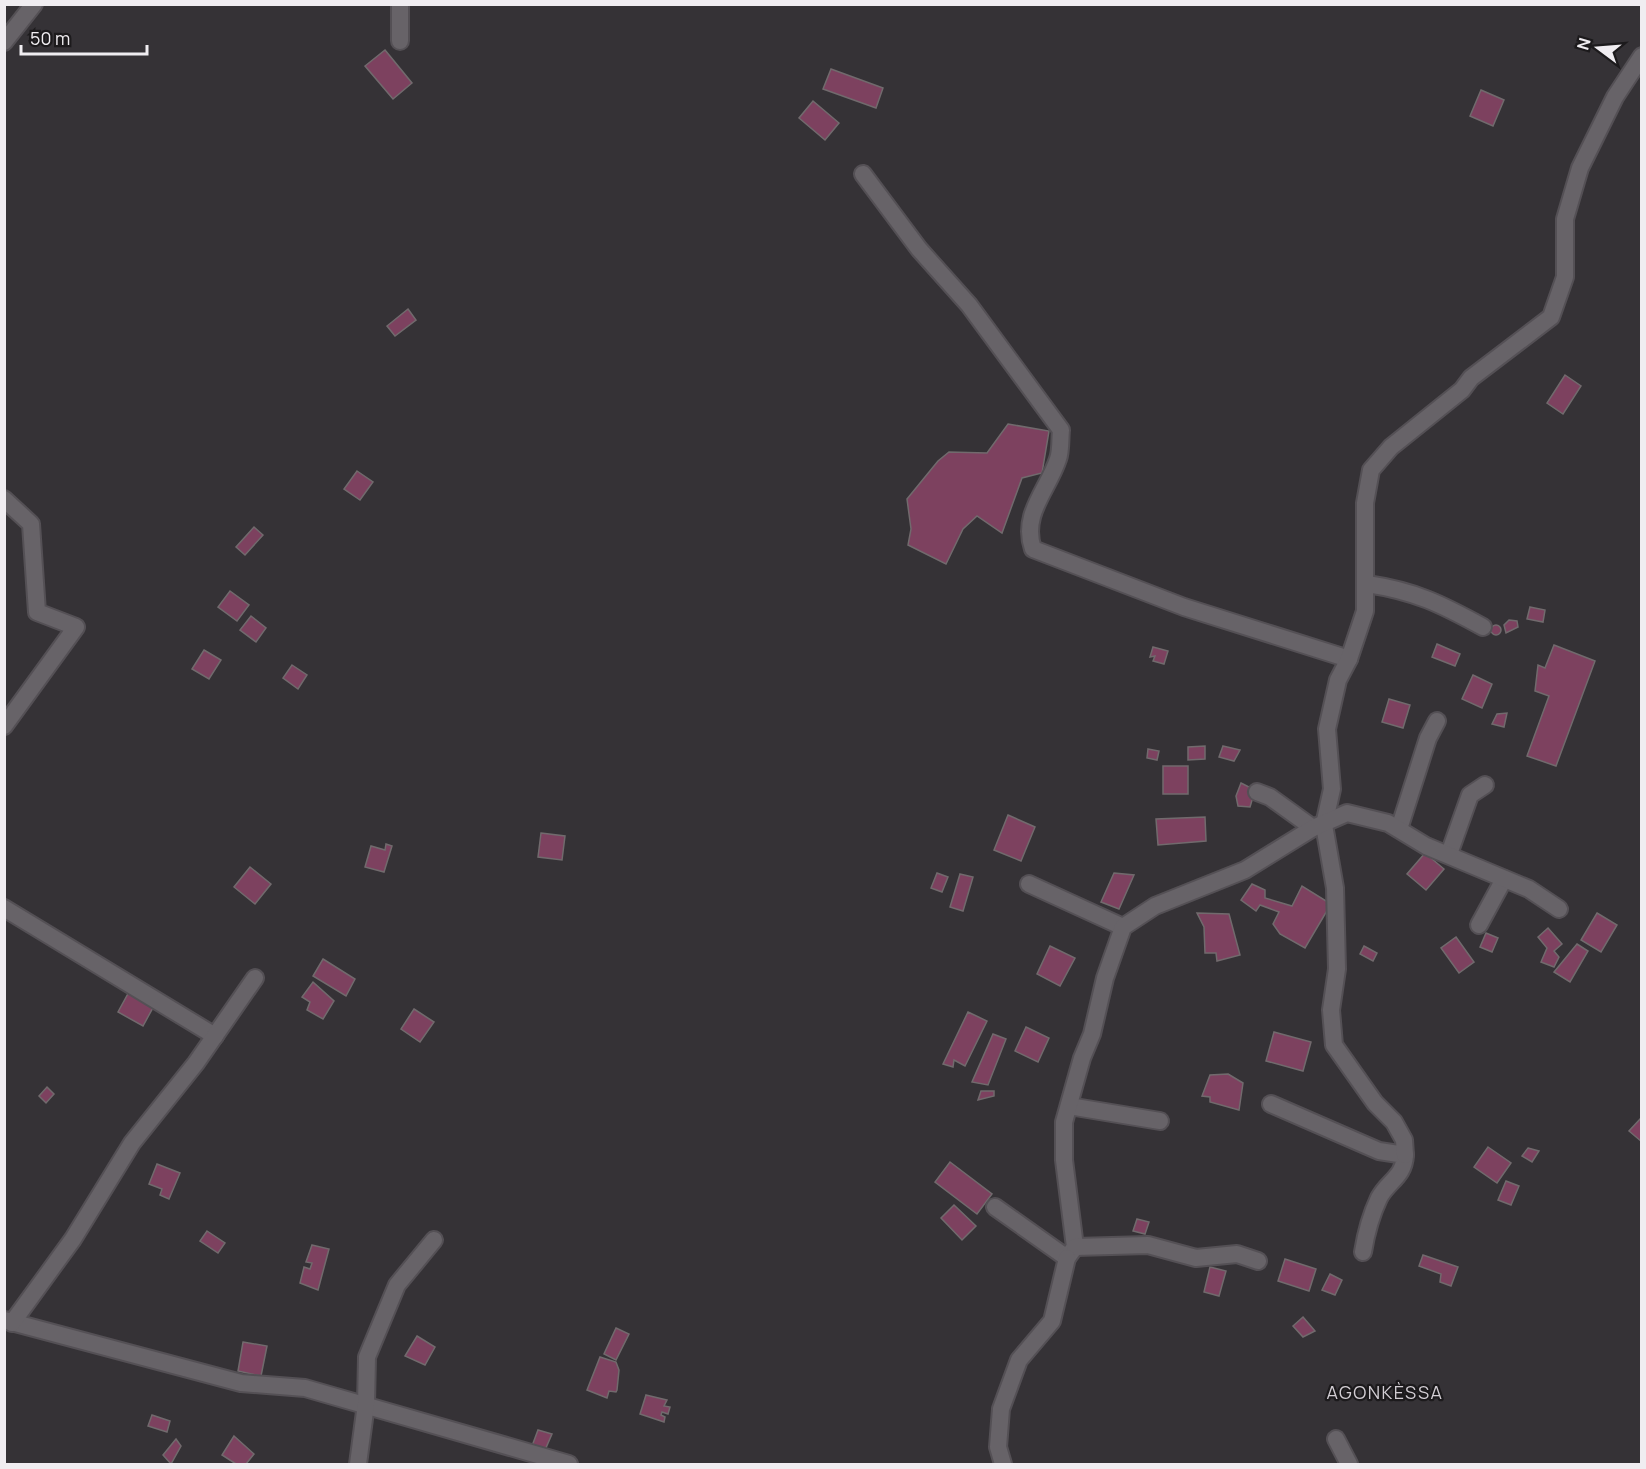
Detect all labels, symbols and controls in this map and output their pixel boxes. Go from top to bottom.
scale bar [21,18,147,56]
north arrow [1568,18,1628,78]
text: 50 m [30,26,70,50]
text: N [1571,35,1596,52]
district label: AGONKÈSSA [1327,1380,1443,1404]

